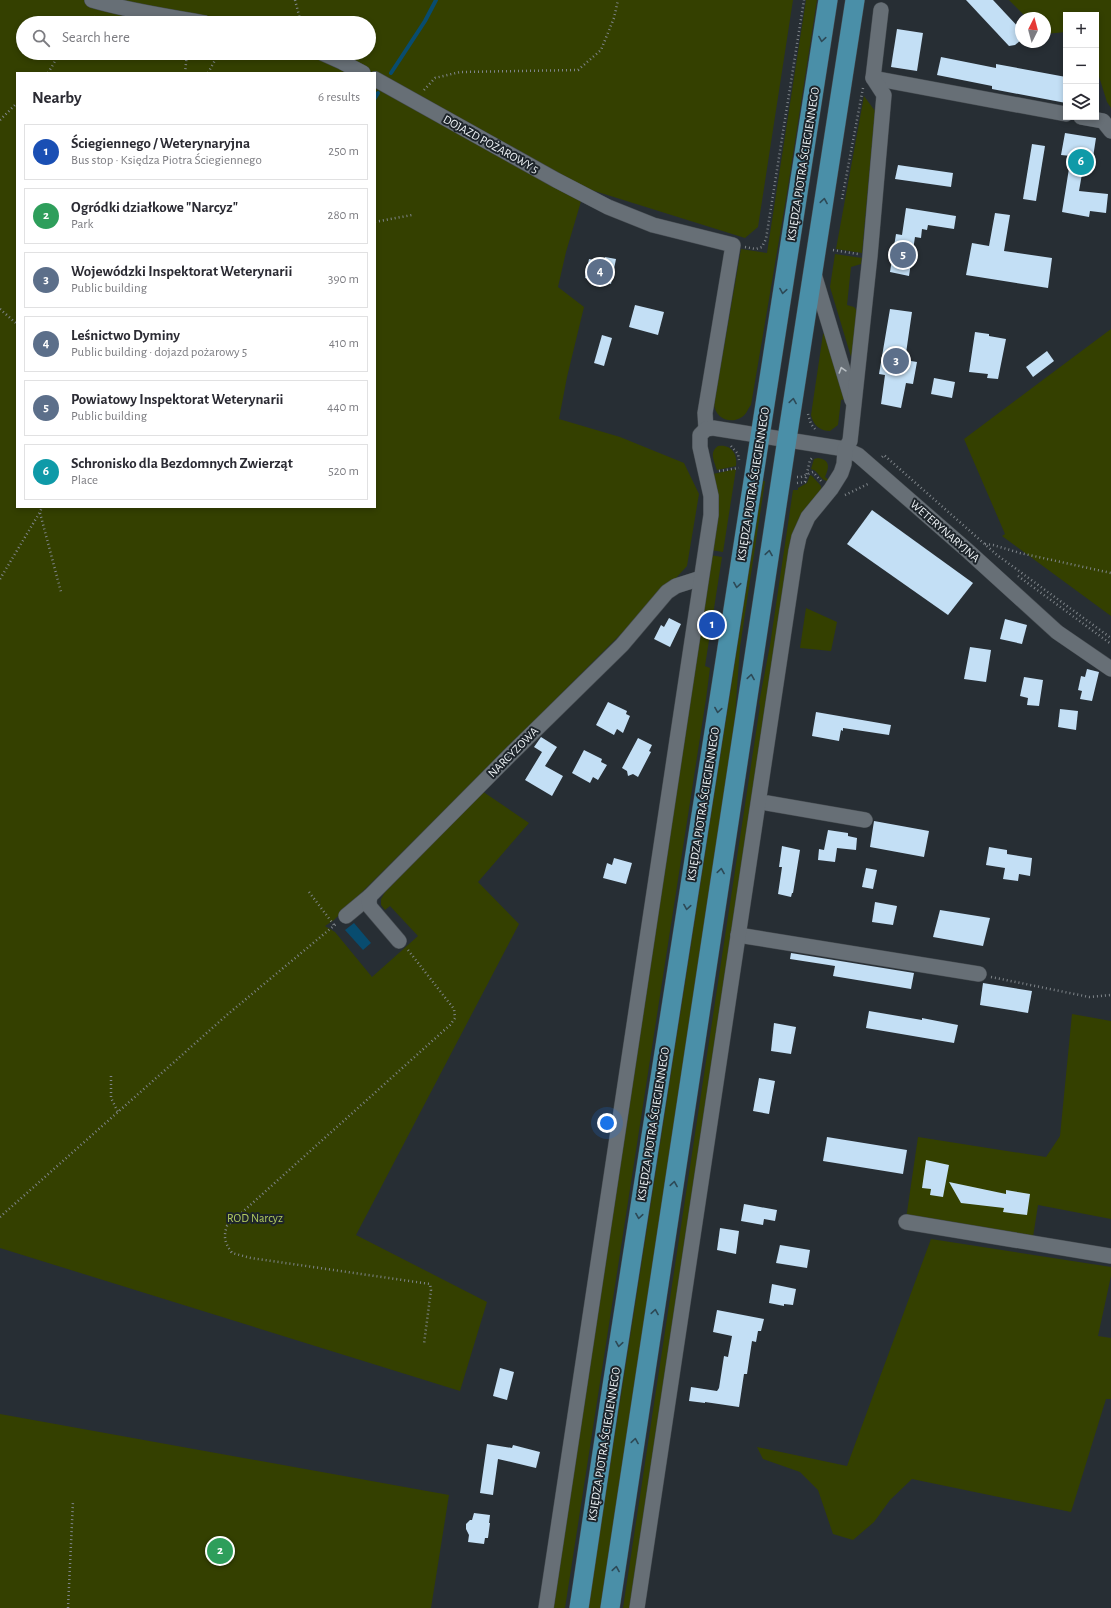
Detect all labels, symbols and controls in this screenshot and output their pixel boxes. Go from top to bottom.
north arrow [1015,12,1051,48]
map controls [1063,12,1099,120]
button: + [1063,12,1099,48]
search box [16,16,376,60]
icon: search [30,27,52,49]
text: Search here [62,30,130,45]
one-way arrow [818,35,827,42]
button: − [1063,48,1099,84]
button: layers [1063,84,1099,120]
street label: KSIĘDZA PIOTRA ŚCIEGIENNEGO [783,85,821,242]
text: Nearby [32,89,82,106]
text: 6 results [318,91,360,104]
street label: DOJAZD POŻAROWY 5 [441,112,541,175]
text: Ściegiennego / Weterynaryjna [71,136,250,151]
text: 1 [44,145,48,158]
text: 250 m [328,145,359,158]
pin: 6 [1068,147,1094,177]
text: Bus stop · Księdza Piotra Ściegiennego [71,154,262,167]
one-way arrow [819,198,828,204]
text: Ogródki działkowe "Narcyz" [71,200,238,215]
text: 2 [43,209,49,222]
text: 280 m [328,209,359,222]
text: Park [71,218,93,231]
pin: 5 [890,240,916,270]
pin: 4 [587,257,613,287]
text: Wojewódzki Inspektorat Weterynarii [71,264,292,279]
text: 3 [43,273,49,286]
text: 390 m [328,273,359,286]
text: Public building [71,282,147,295]
one-way arrow [779,288,788,294]
text: Leśnictwo Dyminy [71,328,180,343]
text: 4 [43,337,49,350]
text: 410 m [329,337,359,350]
text: Public building · dojazd pożarowy 5 [71,346,247,359]
pin: 3 [883,346,909,376]
one-way arrow [838,367,847,374]
text: Powiatowy Inspektorat Weterynarii [71,392,284,407]
one-way arrow [788,398,797,404]
text: 5 [43,401,49,414]
text: 440 m [327,401,359,414]
street label: KSIĘDZA PIOTRA ŚCIEGIENNEGO [733,405,771,562]
text: Public building [71,410,147,423]
text: Schronisko dla Bezdomnych Zwierząt [71,456,293,471]
text: 6 [43,465,49,478]
text: 520 m [328,465,359,478]
text: Place [71,474,98,487]
street label: WETERYNARYJNA [908,498,982,564]
one-way arrow [764,550,773,556]
one-way arrow [733,582,742,588]
pin: 1 [699,610,725,640]
one-way arrow [746,674,755,680]
one-way arrow [714,707,723,713]
street label: NARCYZOWA [486,725,540,779]
street label: KSIĘDZA PIOTRA ŚCIEGIENNEGO [683,725,721,882]
one-way arrow [716,867,725,874]
one-way arrow [683,904,692,911]
street label: KSIĘDZA PIOTRA ŚCIEGIENNEGO [633,1045,671,1202]
your location [597,1113,617,1133]
one-way arrow [669,1181,678,1187]
park label: ROD Narcyz [227,1212,283,1225]
one-way arrow [635,1213,644,1219]
one-way arrow [650,1309,659,1315]
one-way arrow [615,1341,624,1347]
street label: KSIĘDZA PIOTRA ŚCIEGIENNEGO [584,1365,622,1522]
one-way arrow [630,1438,639,1444]
pin: 2 [207,1536,233,1566]
one-way arrow [611,1566,620,1573]

